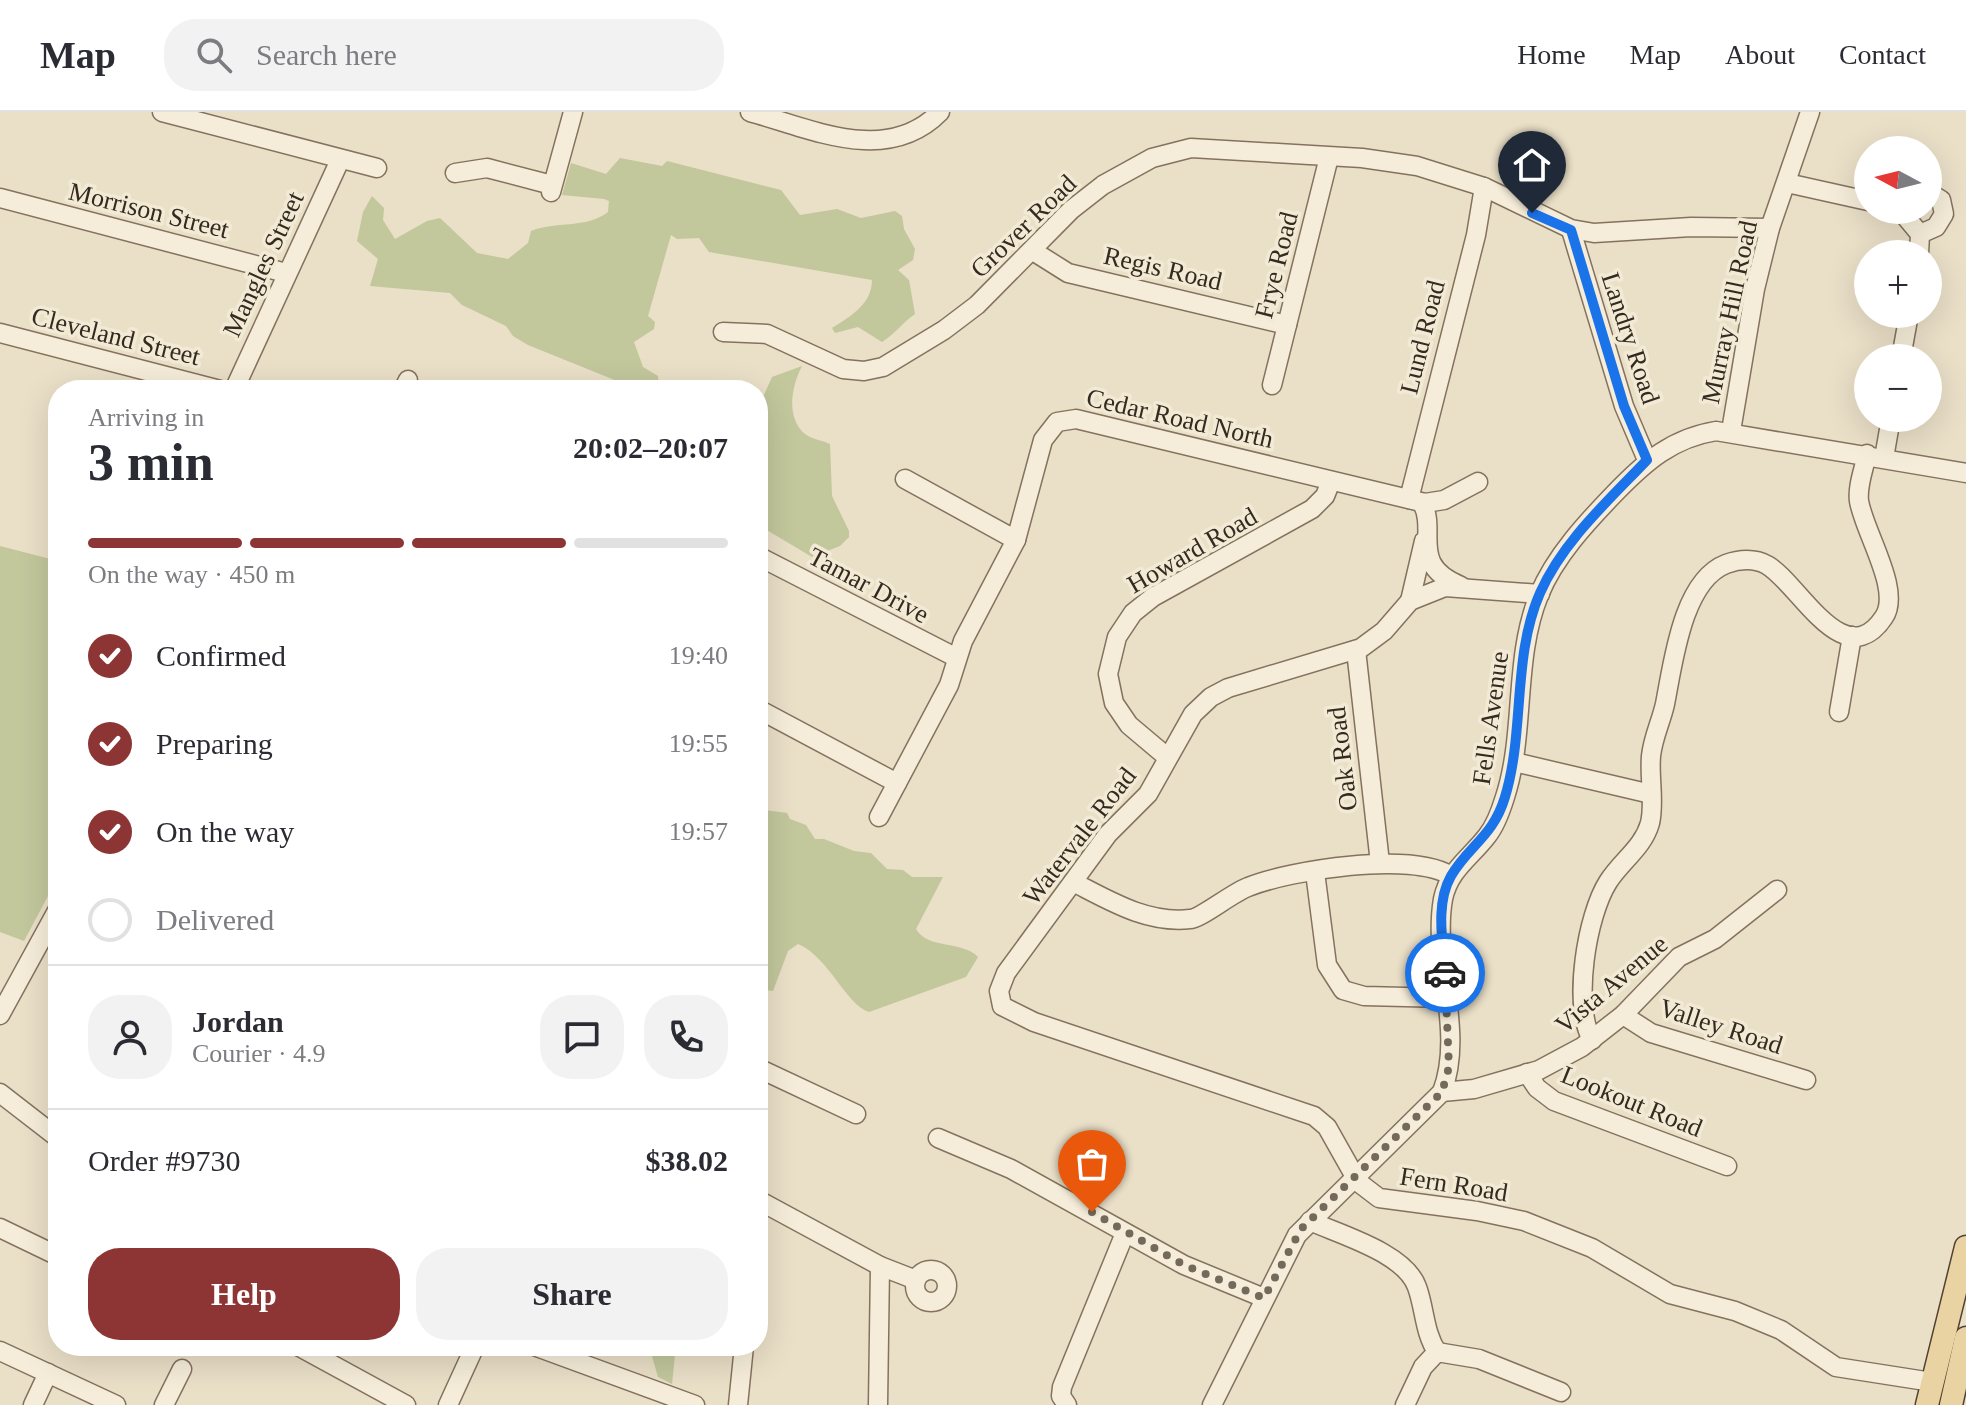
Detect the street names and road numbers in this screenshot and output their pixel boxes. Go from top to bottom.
street label: Grover Road [965,169,1082,284]
street label: Morrison Street [66,177,233,245]
street label: Mangles Street [217,186,310,341]
street label: Frye Road [1249,209,1304,322]
street label: Murray Hill Road [1696,218,1763,406]
street label: Regis Road [1101,241,1225,296]
street label: Landry Road [1596,269,1665,408]
street label: Lund Road [1394,277,1451,397]
street label: Cleveland Street [29,302,204,372]
street label: Cedar Road North [1084,383,1276,454]
street label: Howard Road [1122,502,1262,599]
street label: Tamar Drive [804,542,934,629]
street label: Fells Avenue [1467,649,1514,787]
street label: Oak Road [1322,705,1363,813]
street label: Watervale Road [1017,762,1142,911]
street label: Vista Avenue [1549,929,1673,1040]
street label: Valley Road [1656,993,1786,1060]
street label: Lookout Road [1557,1060,1707,1143]
street label: Fern Road [1398,1162,1510,1207]

